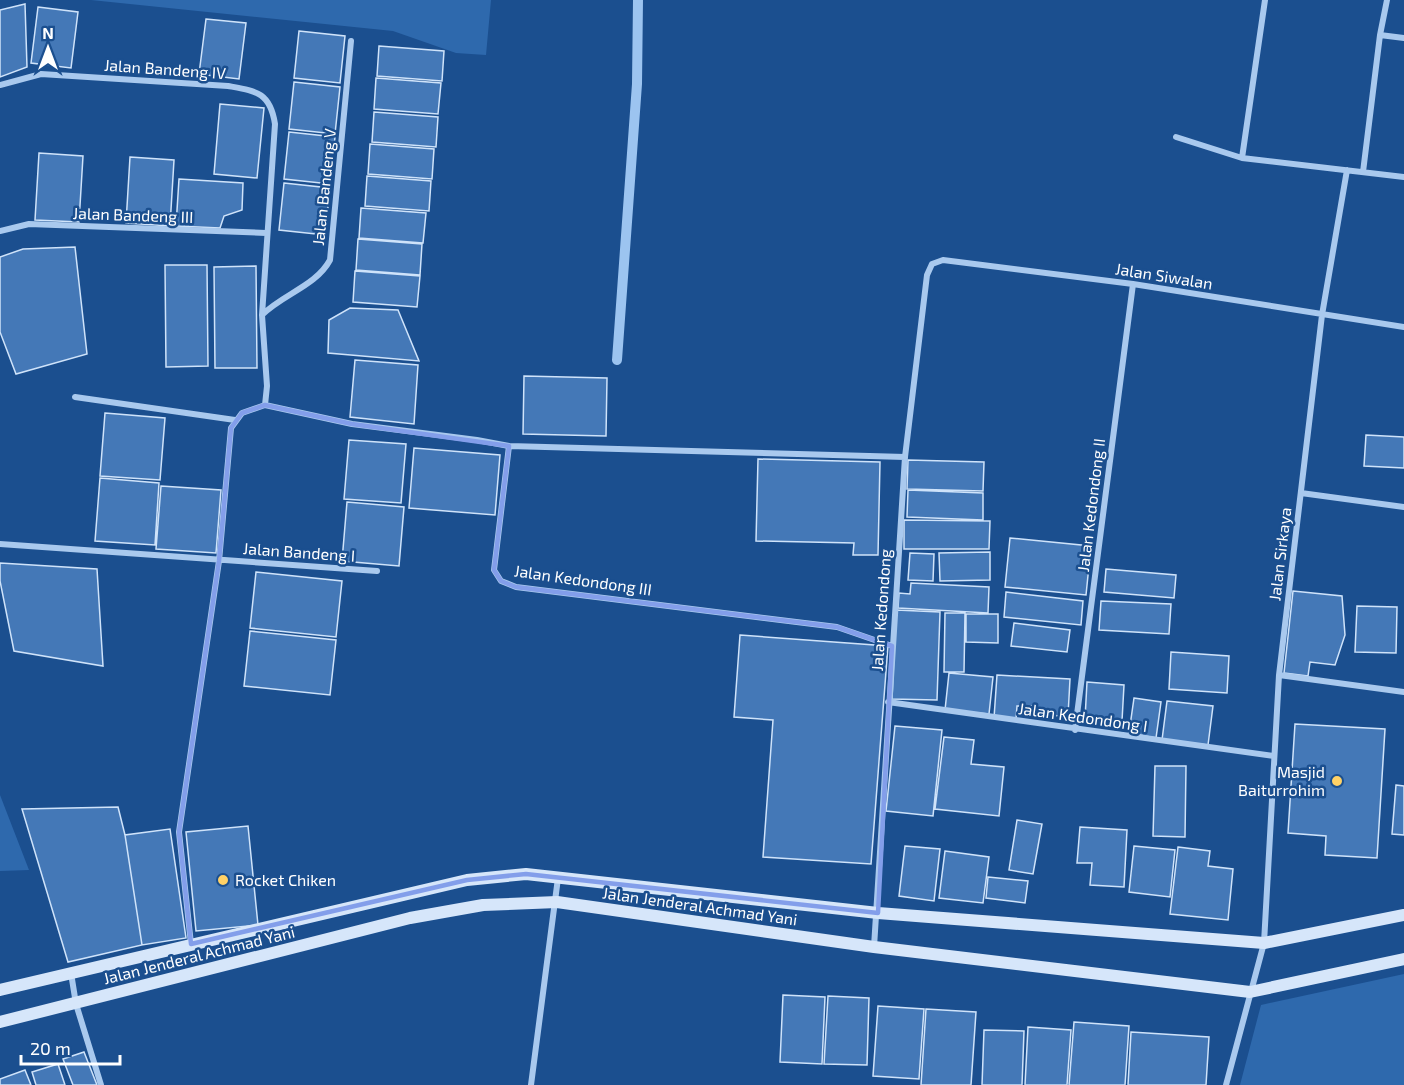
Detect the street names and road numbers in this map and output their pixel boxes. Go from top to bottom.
street label: Jalan Bandeng IV [103,55,227,82]
street label: Jalan Bandeng V [308,127,339,246]
street label: Jalan Bandeng III [72,203,194,226]
street label: Jalan Siwalan [1114,258,1214,293]
street label: Jalan Kedondong II [1073,437,1108,573]
street label: Jalan Sirkaya [1264,506,1295,602]
street label: Jalan Bandeng I [242,538,356,565]
street label: Jalan Kedondong [867,548,894,672]
street label: Jalan Kedondong III [513,560,653,599]
street label: Jalan Kedondong I [1017,698,1149,735]
street label: Jalan Jenderal Achmad Yani [601,882,799,929]
street label: Jalan Jenderal Achmad Yani [101,922,297,988]

